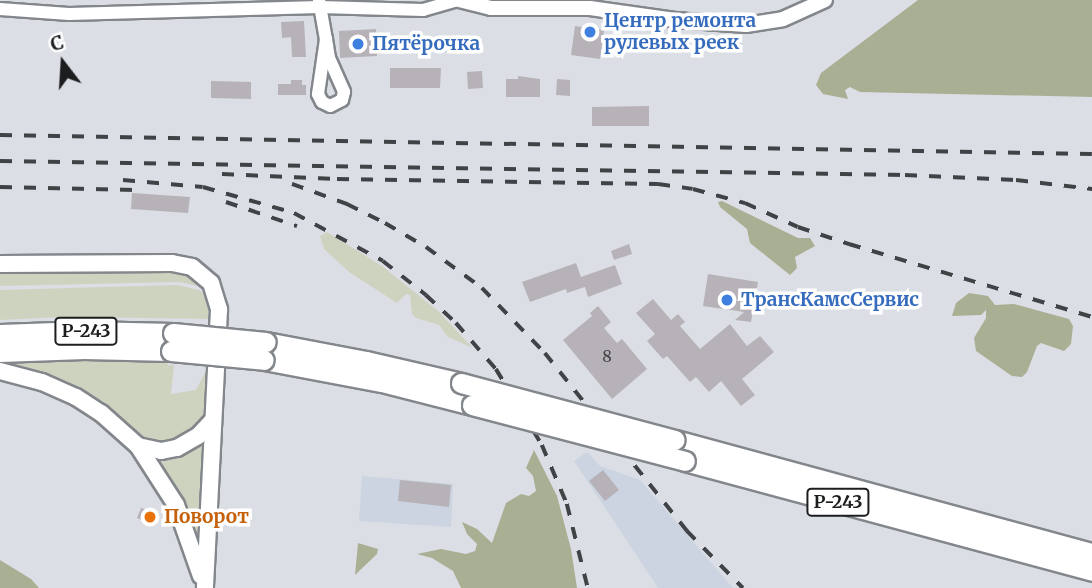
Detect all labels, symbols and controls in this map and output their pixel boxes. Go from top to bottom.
place label: Центр ремонта рулевых реек [604,10,756,54]
marker: Центр ремонта рулевых реек [582,24,598,40]
north arrow [28,28,98,98]
text: С [47,30,66,56]
place label: Пятёрочка [372,33,480,55]
marker: Пятёрочка [350,36,366,52]
place label: ТрансКамсСервис [741,289,919,311]
marker: ТрансКамсСервис [719,292,735,308]
road number: Р-243 [53,316,119,346]
house number: 8 [602,346,612,366]
road number: Р-243 [805,488,871,516]
place label: Поворот [164,506,249,528]
marker: Поворот [142,509,158,525]

